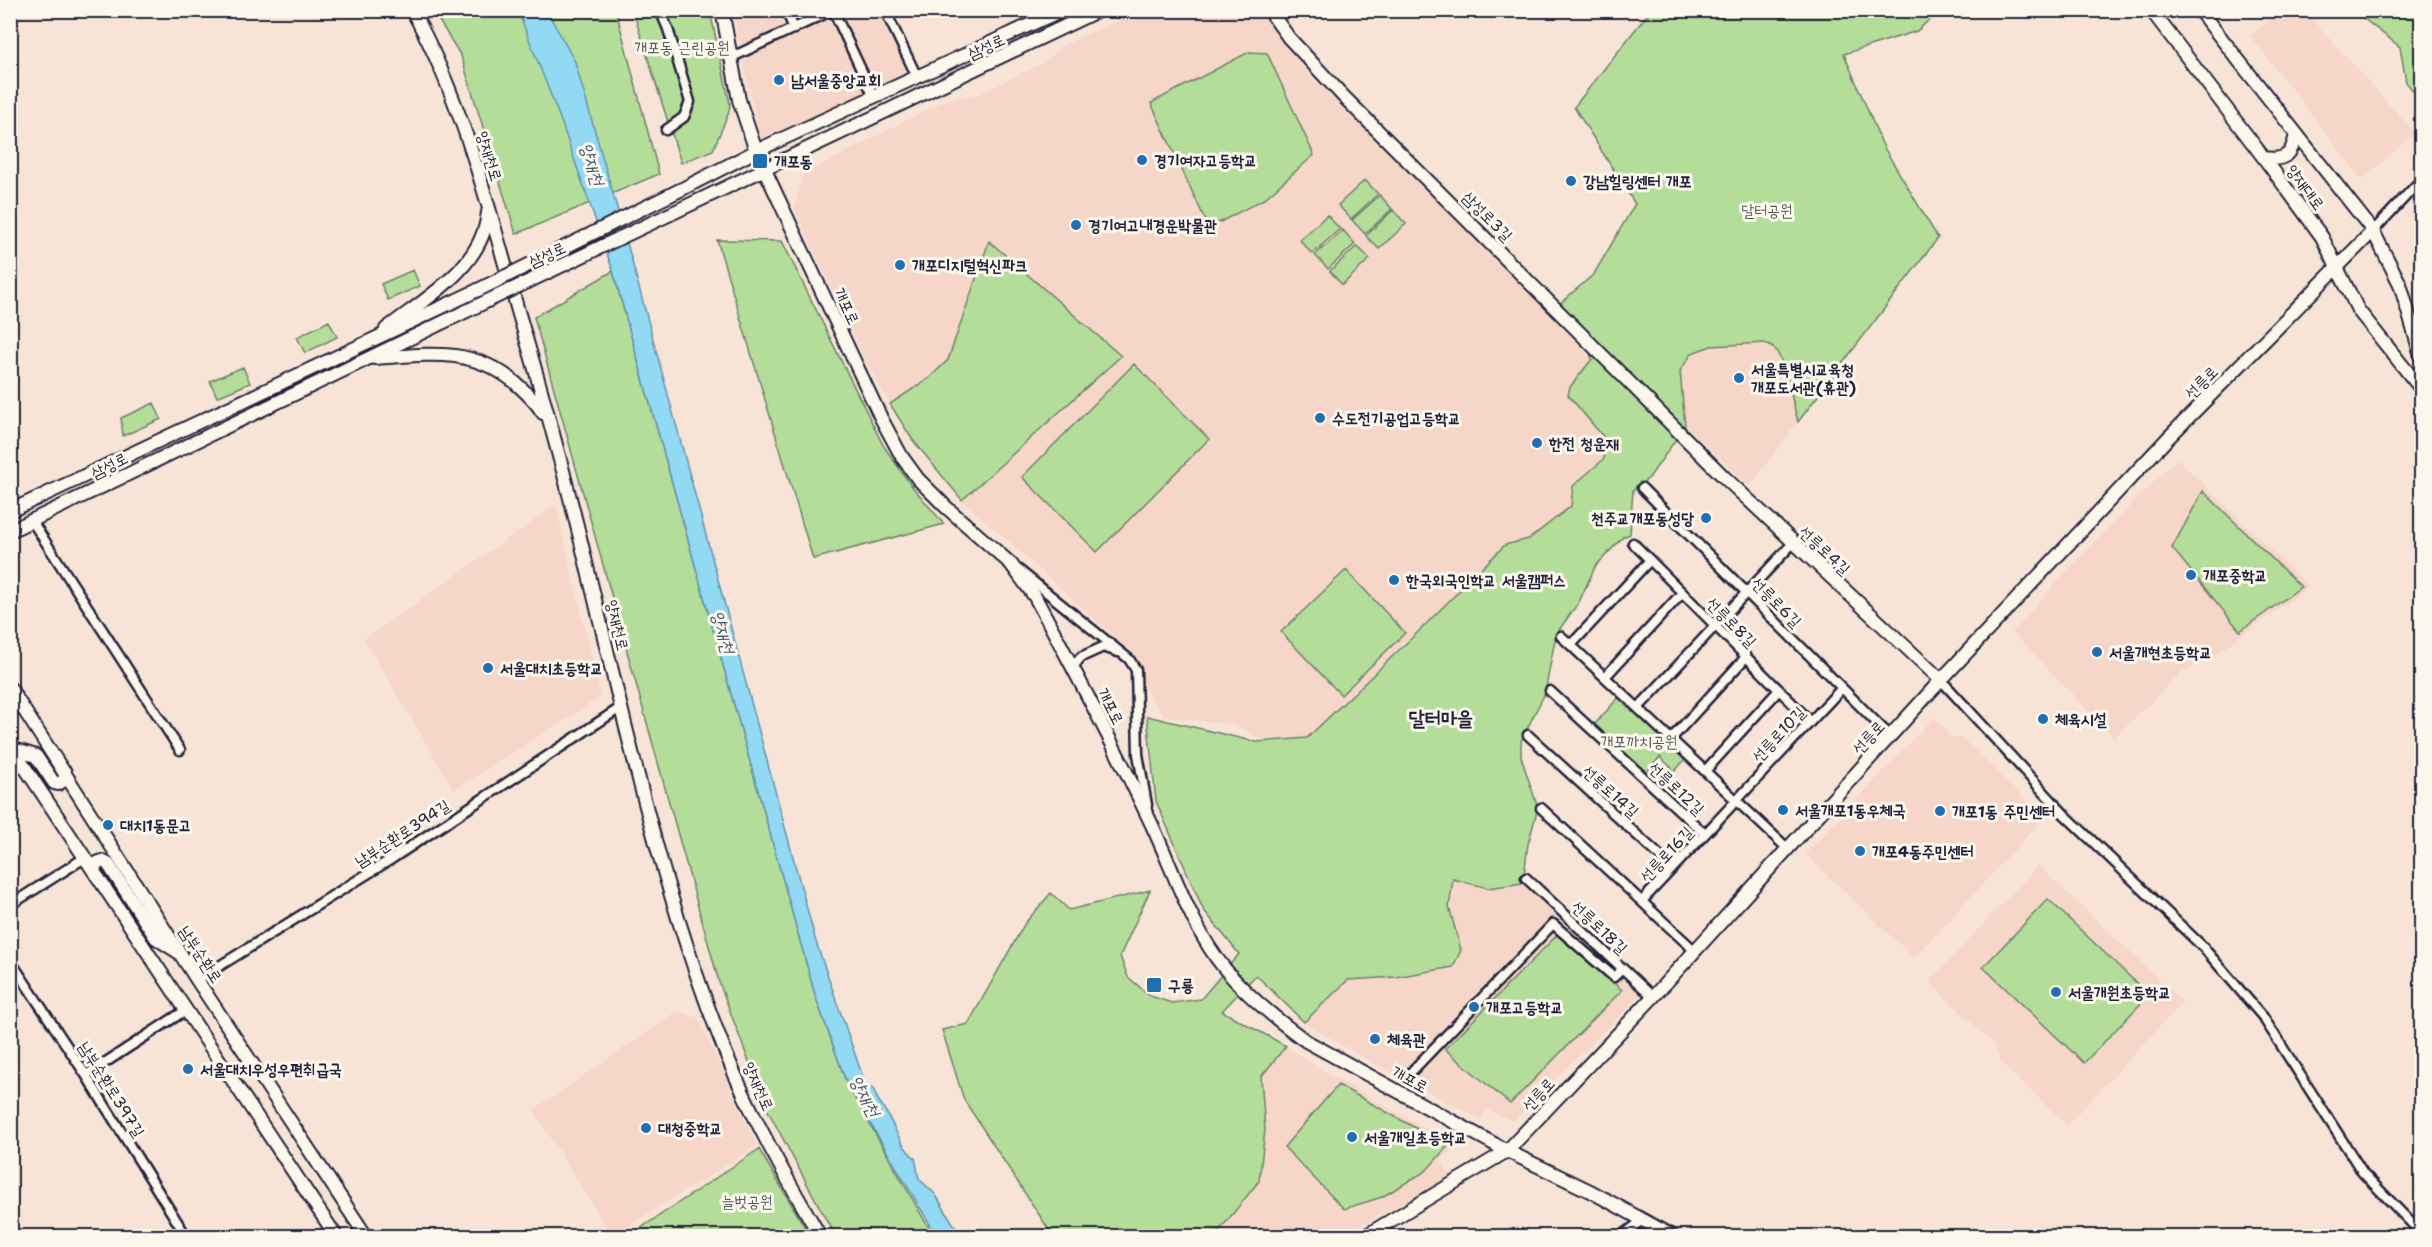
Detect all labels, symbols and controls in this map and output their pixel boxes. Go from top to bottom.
street label: 삼성로 [964,29,1008,64]
park label: 개포동 근린공원 [634,37,730,58]
place label: 남서울중앙교회 [791,70,881,91]
marker: 남서울중앙교회 [772,73,786,87]
street label: 양재천로 [472,128,507,184]
water label: 양재천 [574,140,610,190]
place label: 경기여자고등학교 [1154,150,1257,171]
place label: 개포동 [774,151,813,172]
marker: 개포동 [751,152,769,170]
marker: 경기여자고등학교 [1135,153,1149,167]
street label: 양재대로 [2282,160,2329,214]
place label: 강남힐링센터 개포 [1583,171,1692,192]
marker: 강남힐링센터 개포 [1564,174,1578,188]
street label: 삼성로3길 [1458,187,1517,246]
park label: 달터공원 [1741,200,1793,221]
place label: 경기여고내경운박물관 [1088,215,1217,236]
marker: 경기여고내경운박물관 [1069,218,1083,232]
street label: 삼성로 [525,237,569,272]
place label: 개포디지털혁신파크 [912,255,1028,276]
marker: 개포디지털혁신파크 [893,258,907,272]
street label: 개포로 [829,284,864,328]
place label: 서울특별시교육청 개포도서관(휴관) [1751,359,1856,398]
street label: 선릉로 [2180,361,2222,403]
marker: 서울특별시교육청 개포도서관(휴관) [1732,371,1746,385]
place label: 수도전기공업고등학교 [1332,408,1461,429]
marker: 수도전기공업고등학교 [1313,411,1327,425]
place label: 한전 청운재 [1548,433,1619,454]
marker: 한전 청운재 [1530,436,1544,450]
street label: 삼성로 [87,447,131,484]
place label: 천주교개포동성당 [1591,508,1694,529]
marker: 천주교개포동성당 [1699,511,1713,525]
street label: 선릉로4길 [1795,521,1855,580]
place label: 개포중학교 [2203,565,2267,586]
marker: 개포중학교 [2184,568,2198,582]
place label: 한국외국인학교 서울캠퍼스 [1405,570,1566,591]
marker: 한국외국인학교 서울캠퍼스 [1387,573,1401,587]
street label: 선릉로6길 [1747,573,1806,632]
street label: 선릉로8길 [1702,593,1761,652]
street label: 양재천로 [601,598,634,653]
water label: 양재천 [706,608,741,658]
place label: 서울개현초등학교 [2109,642,2212,663]
marker: 서울개현초등학교 [2090,645,2104,659]
place label: 서울대치초등학교 [500,658,603,679]
marker: 서울대치초등학교 [481,661,495,675]
street label: 개포로 [1092,684,1129,728]
street label: 선릉로10길 [1747,702,1810,767]
district label: 달터마을 [1409,705,1473,731]
place label: 체육시설 [2055,709,2107,730]
marker: 체육시설 [2036,712,2050,726]
street label: 선릉로 [1848,716,1889,759]
park label: 개포까치공원 [1600,731,1678,752]
street label: 선릉로12길 [1644,757,1709,820]
street label: 선릉로14길 [1578,761,1643,822]
street label: 남부순환로394길 [351,795,454,872]
place label: 서울개포1동우체국 [1795,800,1905,821]
place label: 개포1동 주민센터 [1952,801,2055,822]
marker: 서울개포1동우체국 [1776,803,1790,817]
marker: 개포1동 주민센터 [1933,804,1947,818]
place label: 대치1동문고 [120,815,192,836]
marker: 대치1동문고 [101,818,115,832]
street label: 선릉로16길 [1635,822,1698,887]
place label: 개포4동주민센터 [1872,841,1973,862]
marker: 개포4동주민센터 [1853,844,1867,858]
street label: 선릉로18길 [1567,896,1632,959]
street label: 남부순환로 [174,922,227,987]
place label: 구룡 [1168,975,1194,996]
marker: 구룡 [1145,976,1163,994]
place label: 서울개원초등학교 [2068,982,2171,1003]
marker: 서울개원초등학교 [2049,985,2063,999]
place label: 개포고등학교 [1486,997,1563,1018]
marker: 개포고등학교 [1467,1000,1481,1014]
place label: 체육관 [1387,1029,1426,1050]
marker: 체육관 [1368,1032,1382,1046]
street label: 남부순환로397길 [74,1037,149,1141]
street label: 양재천로 [738,1058,779,1114]
place label: 서울대치우성우편취급국 [200,1059,342,1080]
street label: 개포로 [1388,1061,1432,1098]
marker: 서울대치우성우편취급국 [181,1062,195,1076]
water label: 양재천 [844,1071,886,1122]
street label: 선릉로 [1518,1073,1559,1116]
place label: 대청중학교 [658,1118,722,1139]
marker: 대청중학교 [639,1121,653,1135]
place label: 서울개일초등학교 [1364,1127,1467,1148]
marker: 서울개일초등학교 [1345,1130,1359,1144]
park label: 늘벗공원 [721,1191,773,1212]

